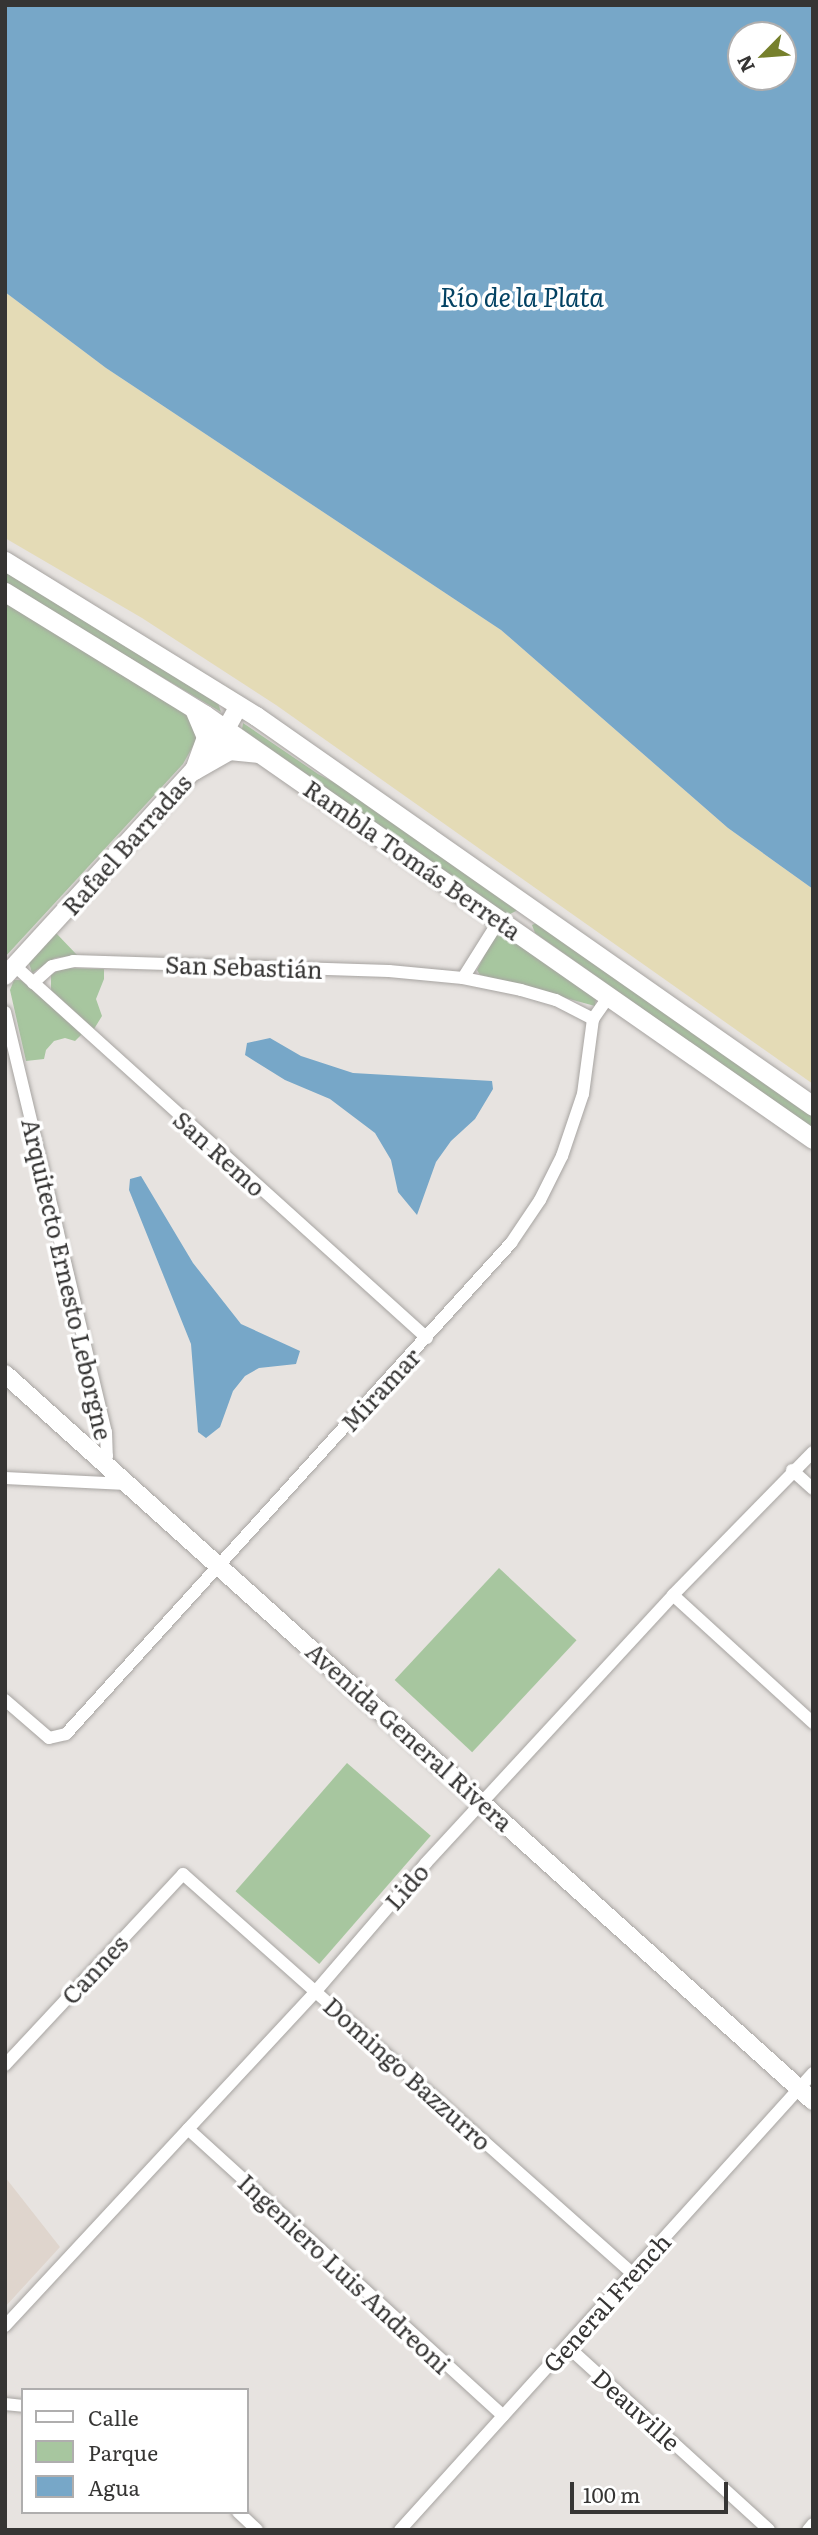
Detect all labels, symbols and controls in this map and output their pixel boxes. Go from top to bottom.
north arrow [727,21,797,91]
text: N [729,51,761,77]
water label: Río de la Plata [440,280,604,312]
street label: Rafael Barradas [55,768,197,920]
street label: Rambla Tomás Berreta [299,773,527,945]
street label: San Sebastián [165,949,323,983]
street label: San Remo [168,1104,272,1202]
street label: Arquitecto Ernesto Leborgne [17,1115,119,1443]
street label: Miramar [334,1341,426,1437]
street label: Avenida General Rivera [301,1636,519,1836]
street label: Lido [378,1857,434,1915]
street label: Cannes [55,1929,133,2009]
street label: Domingo Bazzurro [318,1990,498,2156]
street label: Ingeniero Luis Andreoni [233,2167,457,2379]
street label: General French [536,2227,676,2377]
street label: Deauville [587,2362,687,2456]
legend [21,2388,248,2514]
text: Calle [88,2401,139,2432]
text: Parque [88,2436,158,2467]
scale bar [573,2468,730,2512]
text: Agua [88,2471,140,2502]
text: 100 m [583,2478,640,2509]

